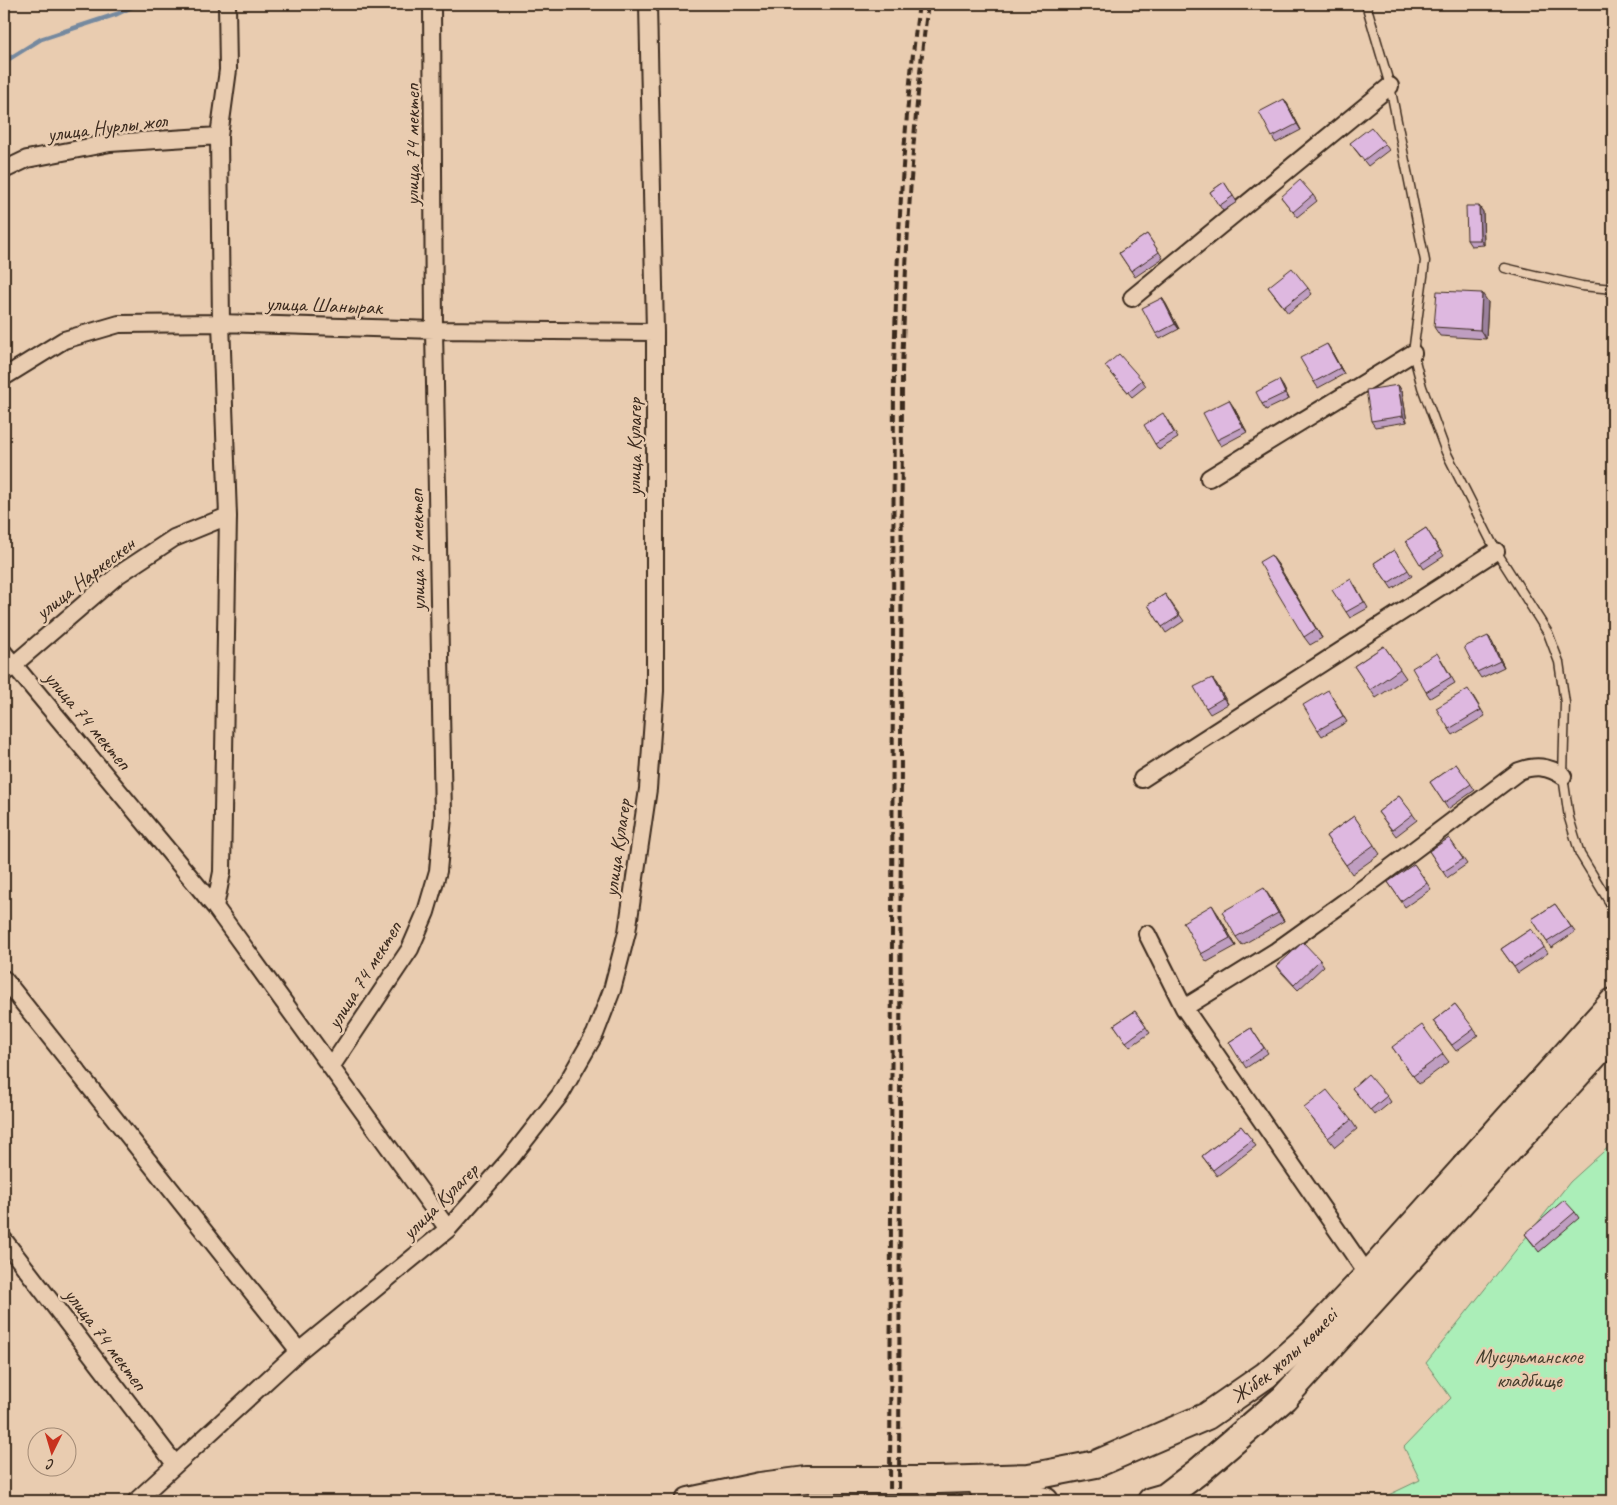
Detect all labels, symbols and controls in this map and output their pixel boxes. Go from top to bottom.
street label: улица 74 мектеп [399,82,425,208]
street label: улица Нурлы жол [44,107,170,147]
street label: улица Шанырак [264,290,385,320]
street label: улица Кулагер [621,397,647,498]
street label: улица 74 мектеп [403,487,431,613]
street label: улица Наркескен [28,530,141,626]
street label: улица 74 мектеп [38,664,138,776]
street label: улица Кулагер [597,797,637,900]
street label: улица 74 мектеп [320,915,408,1035]
street label: улица Кулагер [395,1156,485,1246]
street label: улица 74 мектеп [58,1281,154,1397]
street label: Жібек жолы көшесі [1225,1300,1345,1409]
park label: Мусульманское кладбище [1475,1343,1584,1393]
north arrow [28,1428,78,1478]
text: С [45,1455,55,1473]

